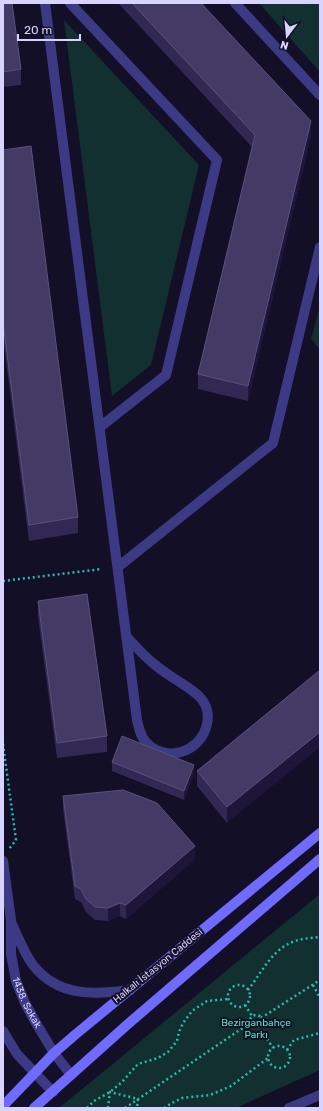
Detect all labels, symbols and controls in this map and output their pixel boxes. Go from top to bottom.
scale bar [18,16,80,42]
north arrow [267,16,307,56]
text: 20 m [24,23,52,37]
text: N [279,38,290,52]
street label: Halkalı İstasyon Caddesi [111,926,205,1006]
street label: 1438. Sokak [9,976,44,1031]
park label: Bezirganbahçe Parkı [221,1017,291,1041]

